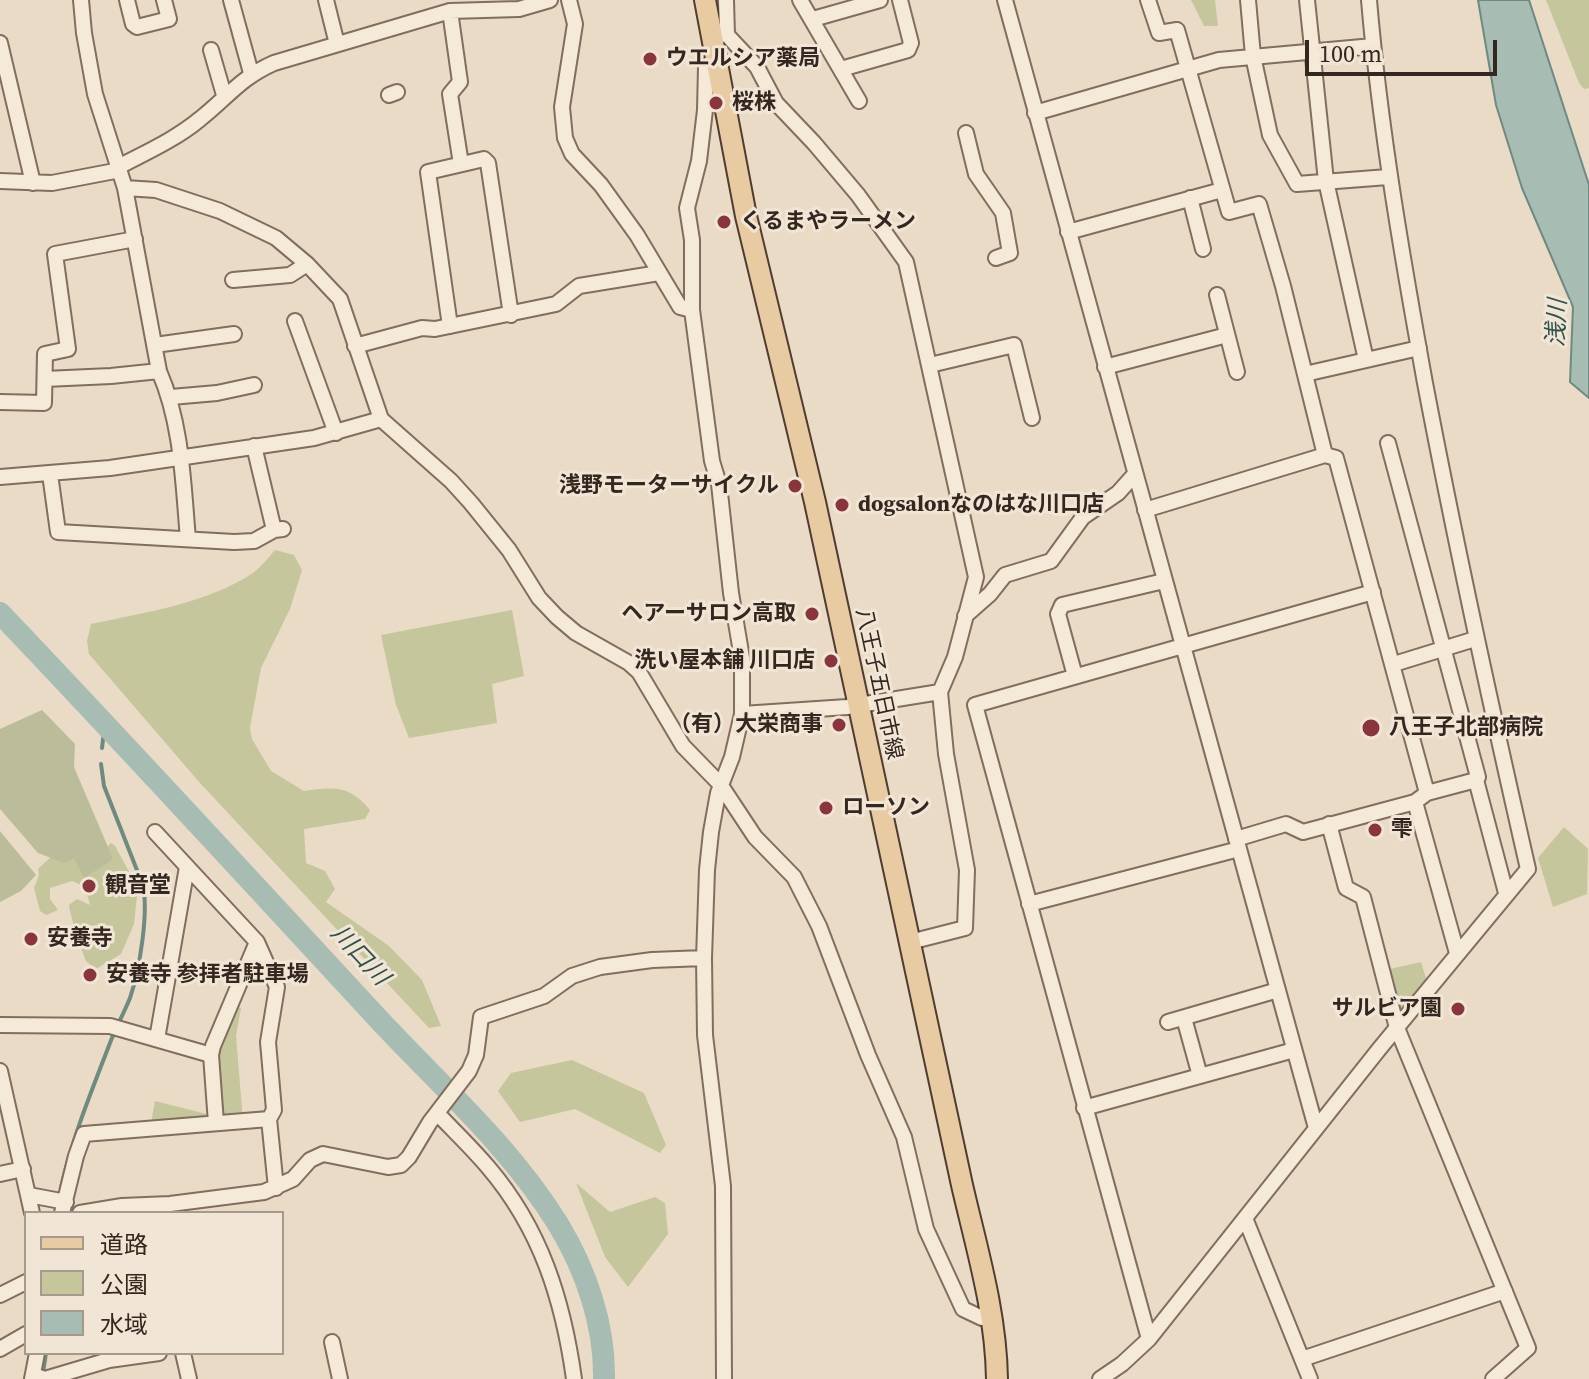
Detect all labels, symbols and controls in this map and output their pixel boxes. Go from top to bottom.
scale bar [1309,24,1501,74]
text: 100 m [1319,37,1382,70]
place label: ウエルシア薬局 [666,46,820,72]
marker: ウエルシア薬局 [641,50,659,68]
place label: 桜株 [732,90,776,116]
marker: 桜株 [707,94,725,112]
place label: くるまやラーメン [740,209,916,235]
marker: くるまやラーメン [715,213,733,231]
water label: 浅川 [1542,298,1574,348]
place label: 浅野モーターサイクル [559,473,779,499]
marker: 浅野モーターサイクル [786,477,804,495]
place label: dogsalonなのはな川口店 [858,492,1104,518]
marker: dogsalonなのはな川口店 [833,496,851,514]
place label: ヘアーサロン高取 [621,601,796,627]
marker: ヘアーサロン高取 [803,605,821,623]
street label: 八王子五日市線 [849,606,907,762]
place label: 洗い屋本舗 川口店 [634,648,815,674]
marker: 洗い屋本舗 川口店 [822,652,840,670]
place label: （有）大栄商事 [669,712,823,738]
place label: 八王子北部病院 [1389,715,1543,741]
marker: （有）大栄商事 [830,716,848,734]
marker: 八王子北部病院 [1360,717,1382,739]
place label: ローソン [842,795,930,821]
marker: ローソン [817,799,835,817]
place label: 雫 [1391,817,1413,843]
marker: 雫 [1366,821,1384,839]
place label: 観音堂 [105,873,171,899]
marker: 観音堂 [80,877,98,895]
water label: 川口川 [324,920,394,992]
place label: 安養寺 [47,926,113,952]
marker: 安養寺 [22,930,40,948]
place label: 安養寺 参拝者駐車場 [106,962,309,988]
marker: 安養寺 参拝者駐車場 [81,966,99,984]
place label: サルビア園 [1332,996,1442,1022]
marker: サルビア園 [1449,1000,1467,1018]
legend [24,1211,284,1355]
text: 道路 [100,1228,148,1261]
text: 公園 [100,1268,148,1301]
text: 水域 [100,1308,148,1341]

